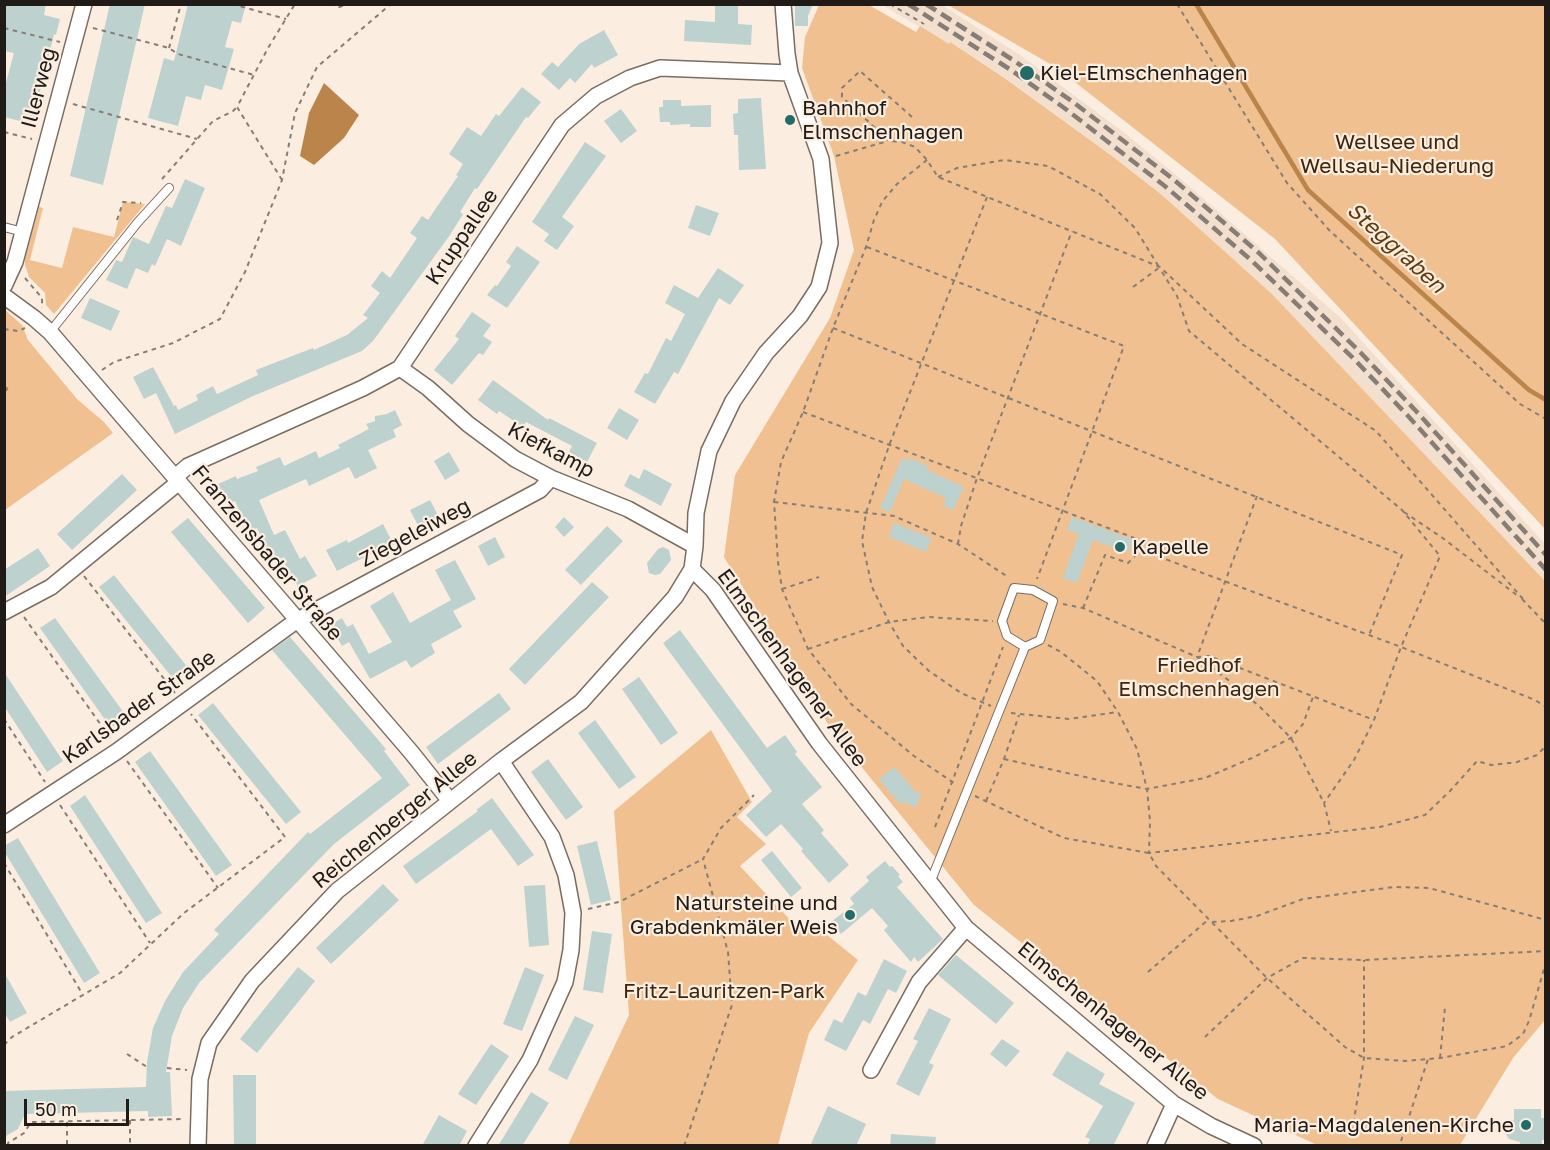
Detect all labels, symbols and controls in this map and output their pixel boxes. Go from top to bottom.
street label: Illerweg [16,45,62,131]
place label: Kiel-Elmschenhagen [1040,60,1248,86]
marker: Kiel-Elmschenhagen [1018,64,1036,82]
place label: Bahnhof Elmschenhagen [802,95,963,145]
marker: Bahnhof Elmschenhagen [783,113,797,127]
park label: Wellsee und Wellsau-Niederung [1300,129,1494,179]
street label: Kruppallee [421,184,503,290]
water label: Steggraben [1342,197,1450,299]
street label: Kiefkamp [503,417,599,483]
street label: Franzensbader Straße [186,460,348,646]
street label: Ziegeleiweg [355,493,475,573]
place label: Kapelle [1132,534,1209,560]
marker: Kapelle [1113,540,1127,554]
street label: Elmschenhagener Allee [712,564,872,772]
street label: Karlsbader Straße [58,645,220,769]
park label: Friedhof Elmschenhagen [1118,652,1280,702]
street label: Reichenberger Allee [308,746,482,894]
place label: Natursteine und Grabdenkmäler Weis [630,890,838,940]
marker: Natursteine und Grabdenkmäler Weis [843,908,857,922]
street label: Elmschenhagener Allee [1012,936,1214,1106]
park label: Fritz-Lauritzen-Park [623,978,825,1004]
scale bar [27,1087,132,1125]
text: 50 m [35,1098,77,1120]
place label: Maria-Magdalenen-Kirche [1253,1112,1514,1138]
marker: Maria-Magdalenen-Kirche [1519,1118,1533,1132]

